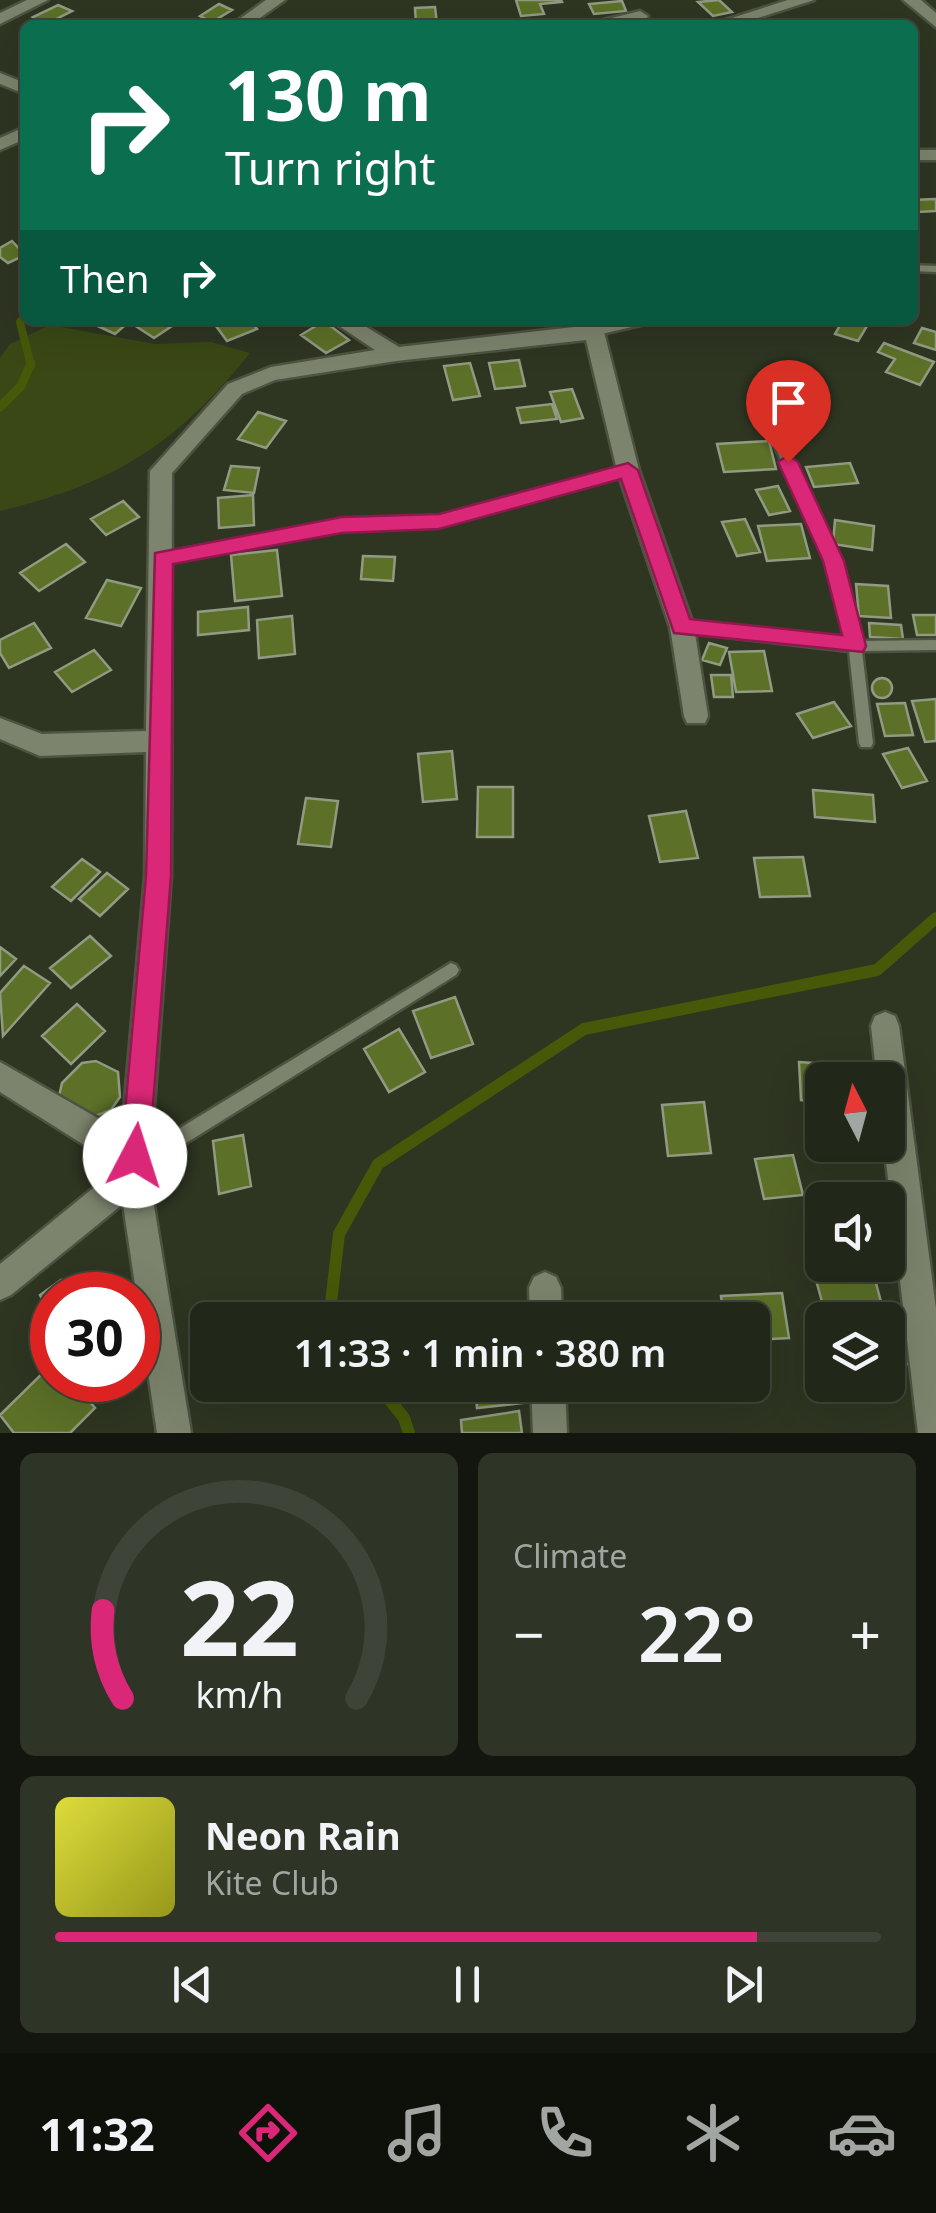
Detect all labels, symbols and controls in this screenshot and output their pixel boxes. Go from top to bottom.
text: 130 m [225,46,432,142]
icon: right [60,60,190,190]
text: Turn right [225,137,436,198]
icon: right [170,250,225,305]
text: Then [60,252,150,304]
pin [746,360,831,463]
icon: arrive [761,375,816,430]
north arrow [805,1062,905,1162]
map controls [805,1062,905,1402]
position arrow [83,1104,187,1208]
button: sound [805,1182,905,1282]
speed limit sign: 30 [30,1272,160,1402]
button: layers [805,1302,905,1402]
text: 11:33 · 1 min · 380 m [294,1326,666,1378]
text: Climate [513,1534,627,1577]
text: 22 [180,1545,298,1686]
text: 22° [638,1582,756,1684]
text: − [513,1596,544,1671]
text: + [850,1596,881,1671]
text: km/h [195,1670,283,1718]
text: Neon Rain [205,1809,401,1861]
text: Kite Club [205,1861,339,1904]
icon: previous [165,1957,220,2012]
icon: pause [440,1957,495,2012]
icon: next [716,1957,771,2012]
icon: directions [233,2098,303,2168]
icon: music [382,2098,452,2168]
icon: phone [530,2098,600,2168]
icon: climate [678,2098,748,2168]
icon: car [827,2098,897,2168]
text: 11:32 [39,2103,155,2164]

